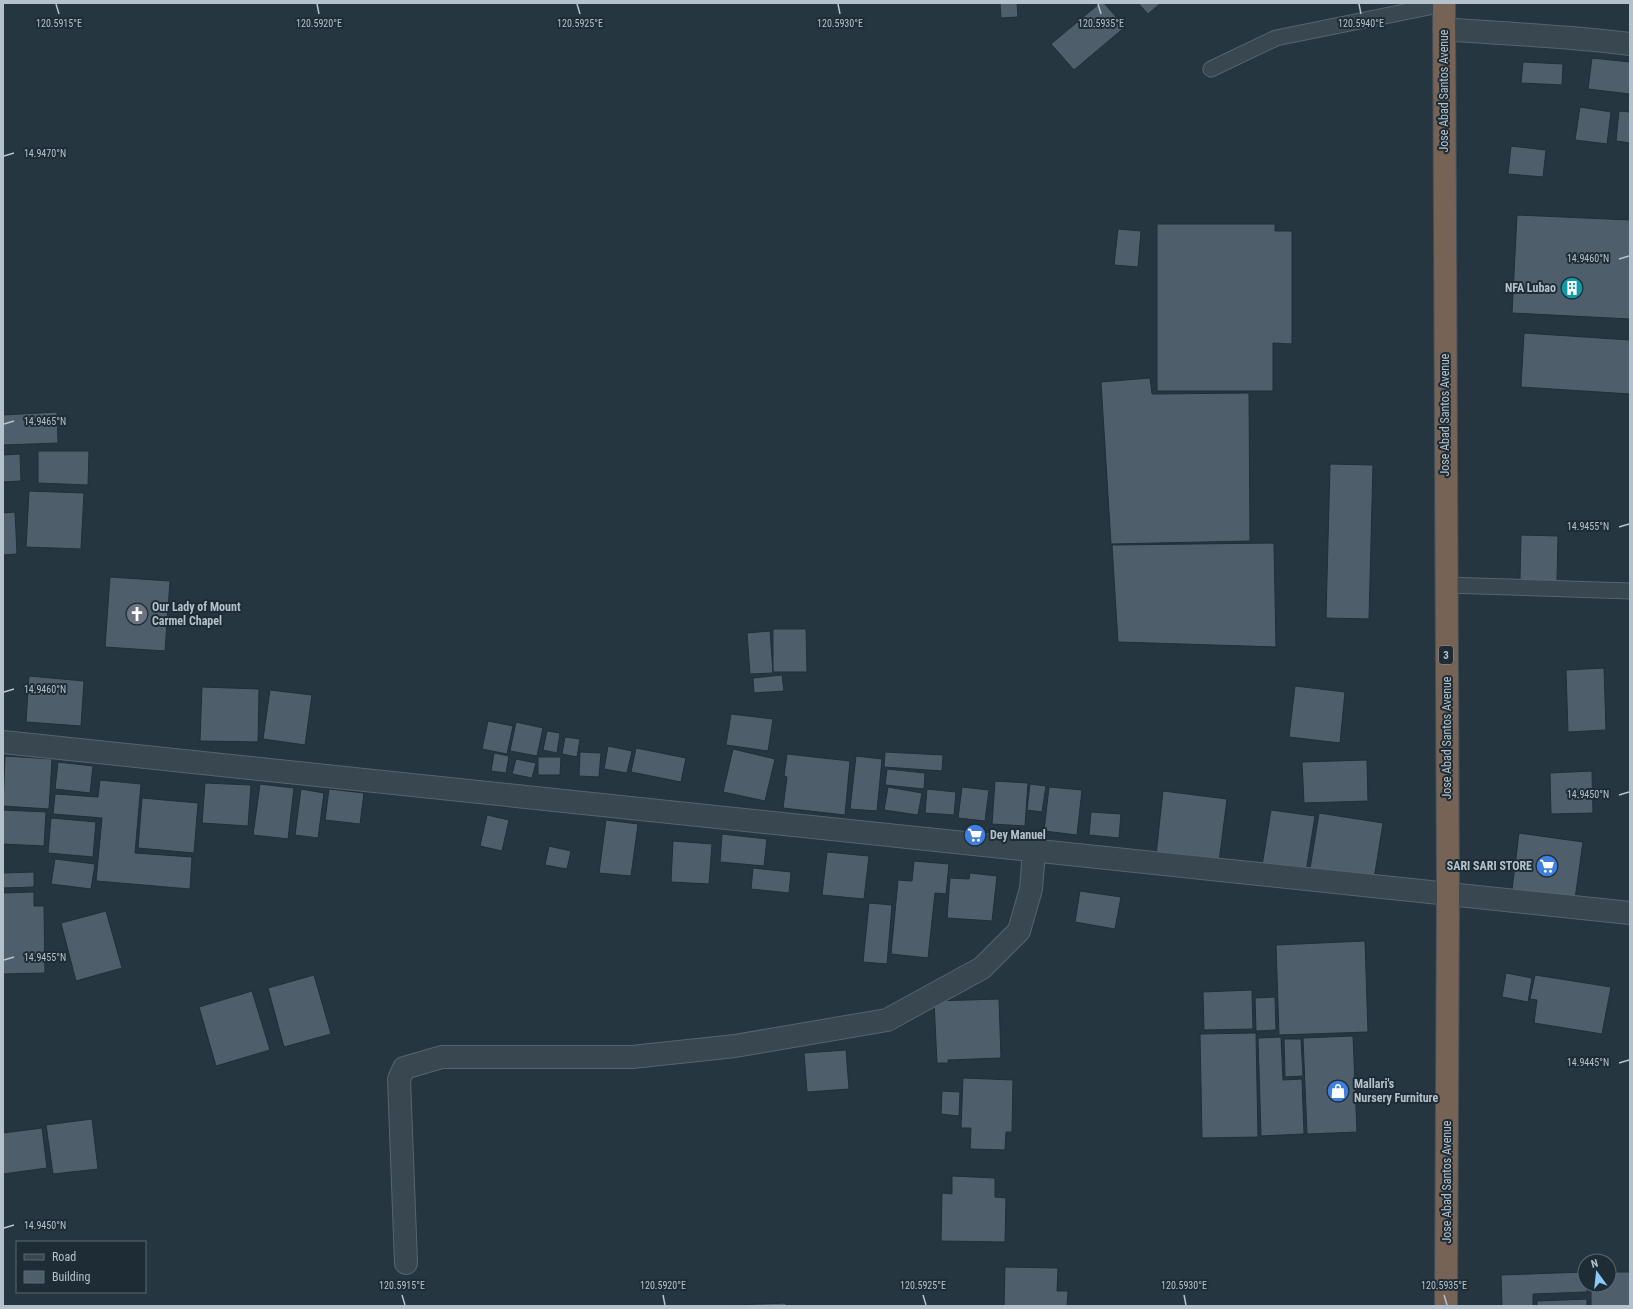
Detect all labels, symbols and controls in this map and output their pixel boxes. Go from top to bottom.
text: 120.5915°E [36,18,82,29]
text: 120.5920°E [296,18,342,29]
text: 120.5925°E [557,18,603,29]
text: 120.5930°E [817,18,863,29]
text: 120.5935°E [1078,18,1124,29]
text: 120.5940°E [1338,18,1384,29]
street label: Jose Abad Santos Avenue [1437,29,1451,152]
text: 14.9470°N [24,148,66,159]
text: 14.9460°N [1567,253,1609,264]
building icon: NFA Lubao [1559,275,1585,301]
place label: NFA Lubao [1505,281,1556,295]
street label: Jose Abad Santos Avenue [1438,353,1452,476]
text: 14.9465°N [24,416,66,427]
text: 14.9455°N [1567,521,1609,532]
place label: Our Lady of Mount Carmel Chapel [152,600,241,628]
church icon: Our Lady of Mount Carmel Chapel [124,601,150,627]
road number: 3 [1439,646,1453,664]
street label: Jose Abad Santos Avenue [1440,676,1454,799]
text: 14.9460°N [24,684,66,695]
text: 14.9450°N [1567,789,1609,800]
supermarket icon: Dey Manuel [962,822,988,848]
place label: Dey Manuel [990,828,1046,842]
supermarket icon: SARI SARI STORE [1534,853,1560,879]
place label: SARI SARI STORE [1447,859,1532,873]
text: 14.9455°N [24,952,66,963]
text: 14.9445°N [1567,1057,1609,1068]
place label: Mallari's Nursery Furniture [1354,1077,1438,1105]
shop icon: Mallari's Nursery Furniture [1325,1078,1351,1104]
street label: Jose Abad Santos Avenue [1440,1120,1454,1243]
text: 14.9450°N [24,1220,66,1231]
legend [16,1241,146,1293]
text: Road [52,1250,76,1264]
north arrow [1577,1253,1617,1293]
text: N [1590,1257,1600,1271]
text: Building [52,1270,90,1284]
text: 120.5915°E [379,1280,425,1291]
text: 120.5920°E [640,1280,686,1291]
text: 120.5925°E [900,1280,946,1291]
text: 120.5930°E [1161,1280,1207,1291]
text: 120.5935°E [1421,1280,1467,1291]

